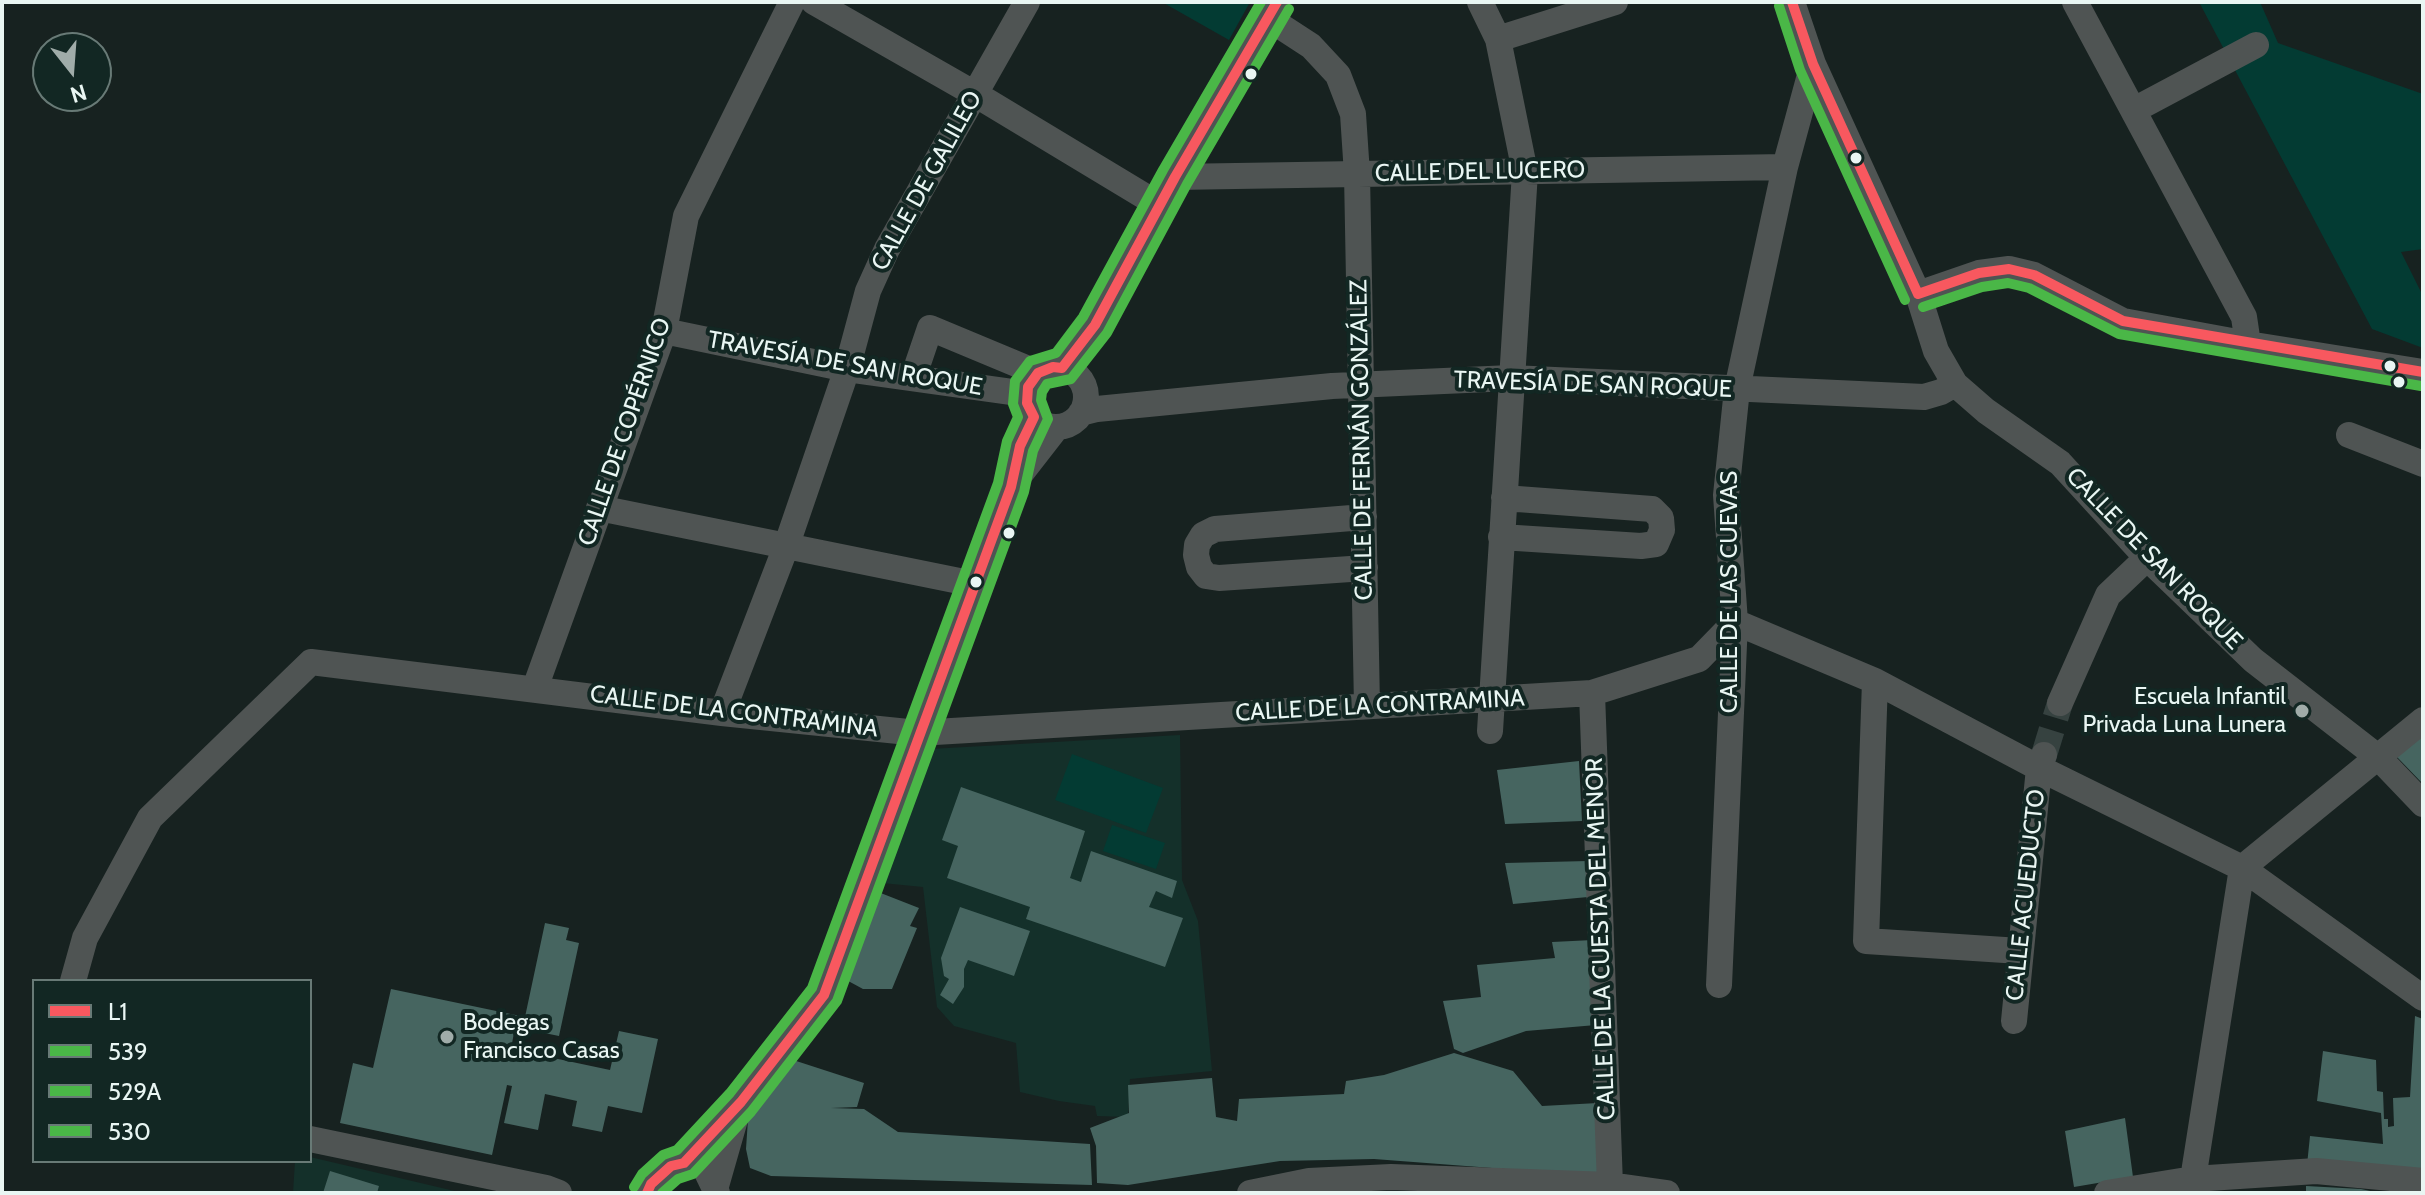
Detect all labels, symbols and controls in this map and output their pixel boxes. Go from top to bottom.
north arrow [32,32,112,112]
unlabelled marker [1243,66,1259,82]
text: N [67,78,90,109]
street label: CALLE DE GALILEO [866,86,988,276]
unlabelled marker [1848,150,1864,166]
street label: CALLE DEL LUCERO [1375,156,1585,188]
street label: CALLE DE FERNÁN GONZÁLEZ [1345,279,1379,601]
street label: CALLE DE COPÉRNICO [573,314,677,550]
street label: TRAVESÍA DE SAN ROQUE [705,326,985,402]
unlabelled marker [2382,358,2398,374]
street label: TRAVESÍA DE SAN ROQUE [1453,366,1733,404]
unlabelled marker [2391,374,2407,390]
street label: CALLE DE SAN ROQUE [2060,462,2248,656]
street label: CALLE DE LAS CUEVAS [1716,471,1744,713]
unlabelled marker [1001,525,1017,541]
unlabelled marker [968,574,984,590]
street label: CALLE DE LA CONTRAMINA [588,680,880,744]
place label: Escuela Infantil Privada Luna Lunera [2083,683,2286,739]
street label: CALLE DE LA CONTRAMINA [1235,684,1525,728]
marker: Escuela Infantil Privada Luna Lunera [2293,702,2311,720]
street label: CALLE DE LA CUESTA DEL MENOR [1580,757,1622,1121]
street label: CALLE ACUEDUCTO [2001,788,2051,1002]
legend [32,979,312,1163]
text: L1 [108,997,127,1026]
place label: Bodegas Francisco Casas [463,1009,620,1065]
marker: Bodegas Francisco Casas [438,1028,456,1046]
text: 539 [108,1037,148,1066]
text: 529A [108,1077,161,1106]
text: 530 [108,1117,151,1146]

